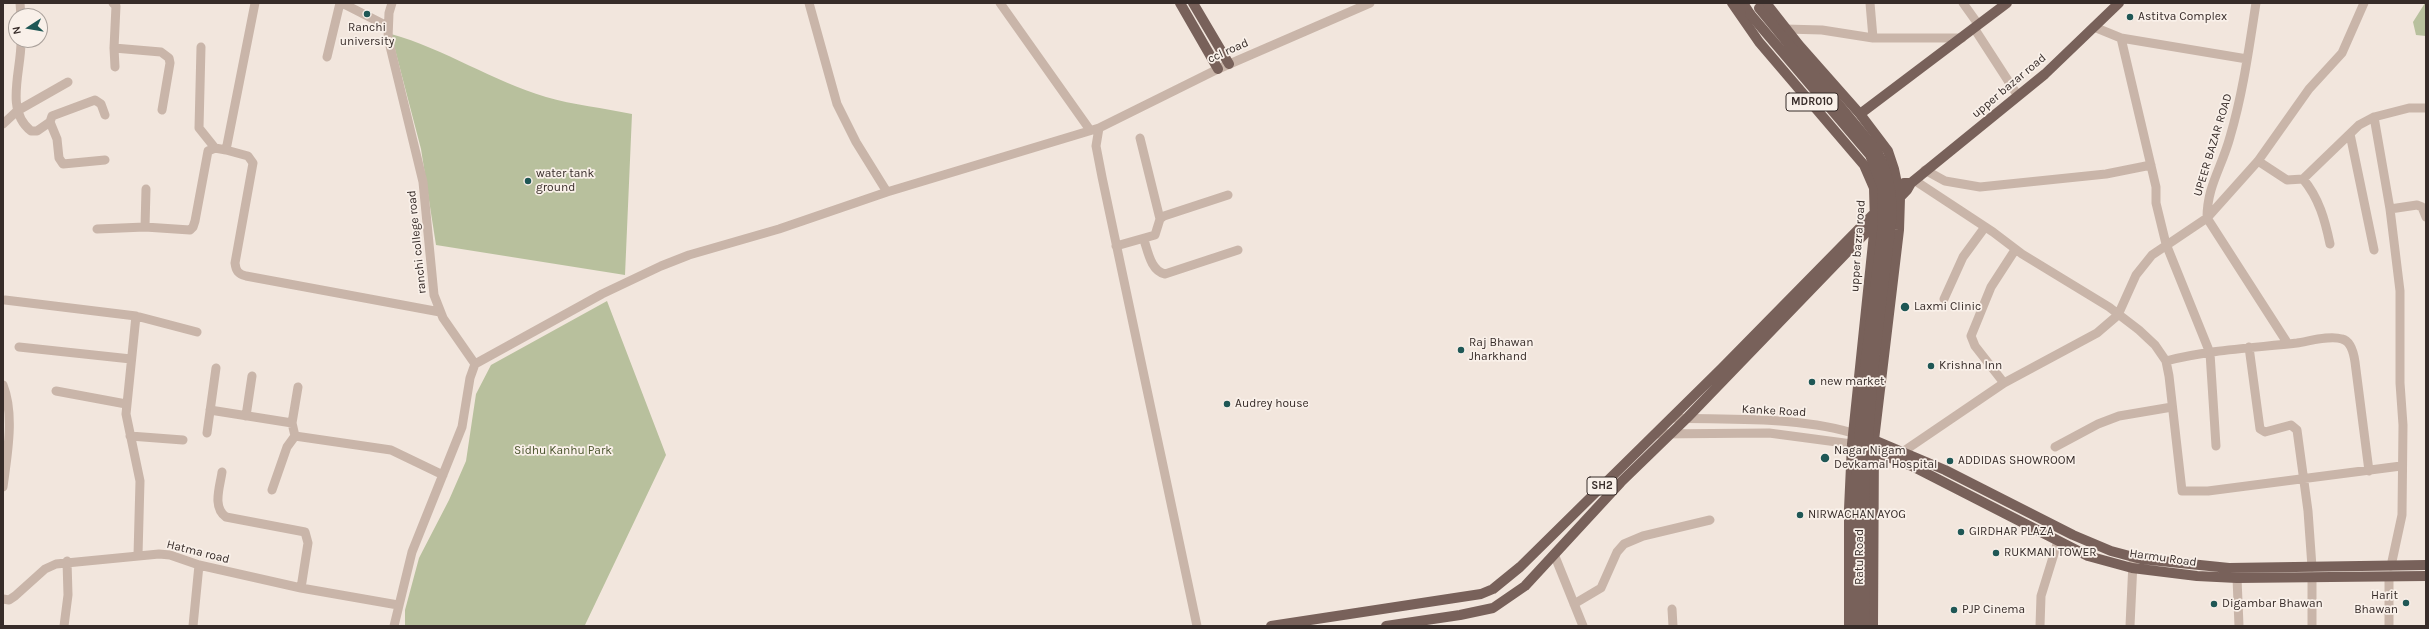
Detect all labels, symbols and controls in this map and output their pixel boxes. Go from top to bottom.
north arrow [8,8,48,48]
marker: Ranchi university [362,9,372,19]
place label: Astitva Complex [2138,10,2227,24]
marker: Astitva Complex [2125,12,2135,22]
place label: Ranchi university [340,21,394,49]
text: N [10,25,24,36]
street label: ccl road [1205,36,1251,66]
street label: upper bazar road [1969,51,2049,121]
street label: UPEER BAZAR ROAD [2191,92,2235,198]
road number: MDR010 [1786,93,1838,111]
place label: water tank ground [536,167,594,195]
marker: water tank ground [523,176,533,186]
street label: ranchi college road [404,189,430,295]
street label: upper bazra road [1848,199,1868,293]
place label: Laxmi Clinic [1914,300,1981,314]
marker: Laxmi Clinic [1899,301,1911,313]
place label: Raj Bhawan Jharkhand [1469,336,1533,364]
marker: Raj Bhawan Jharkhand [1456,345,1466,355]
place label: Krishna Inn [1939,359,2002,373]
marker: Krishna Inn [1926,361,1936,371]
place label: new market [1820,375,1885,389]
marker: new market [1807,377,1817,387]
place label: Audrey house [1235,397,1309,411]
marker: Audrey house [1222,399,1232,409]
street label: Kanke Road [1741,402,1807,420]
park label: Sidhu Kanhu Park [514,444,612,458]
place label: Nagar Nigam Devkamal Hospital [1834,444,1937,472]
marker: Nagar Nigam Devkamal Hospital [1819,452,1831,464]
place label: ADDIDAS SHOWROOM [1958,454,2076,468]
marker: ADDIDAS SHOWROOM [1945,456,1955,466]
road number: SH2 [1587,477,1617,495]
place label: NIRWACHAN AYOG [1808,508,1906,522]
marker: NIRWACHAN AYOG [1795,510,1805,520]
place label: GIRDHAR PLAZA [1969,525,2054,539]
marker: GIRDHAR PLAZA [1956,527,1966,537]
street label: Ratu Road [1853,529,1867,585]
street label: Hatma road [165,537,231,567]
place label: RUKMANI TOWER [2004,546,2097,560]
street label: Harmu Road [2128,546,2198,570]
marker: RUKMANI TOWER [1991,548,2001,558]
place label: Harit Bhawan [2354,589,2398,617]
place label: Digambar Bhawan [2222,597,2323,611]
marker: Harit Bhawan [2401,598,2411,608]
marker: Digambar Bhawan [2209,599,2219,609]
place label: PJP Cinema [1962,603,2025,617]
marker: PJP Cinema [1949,605,1959,615]

